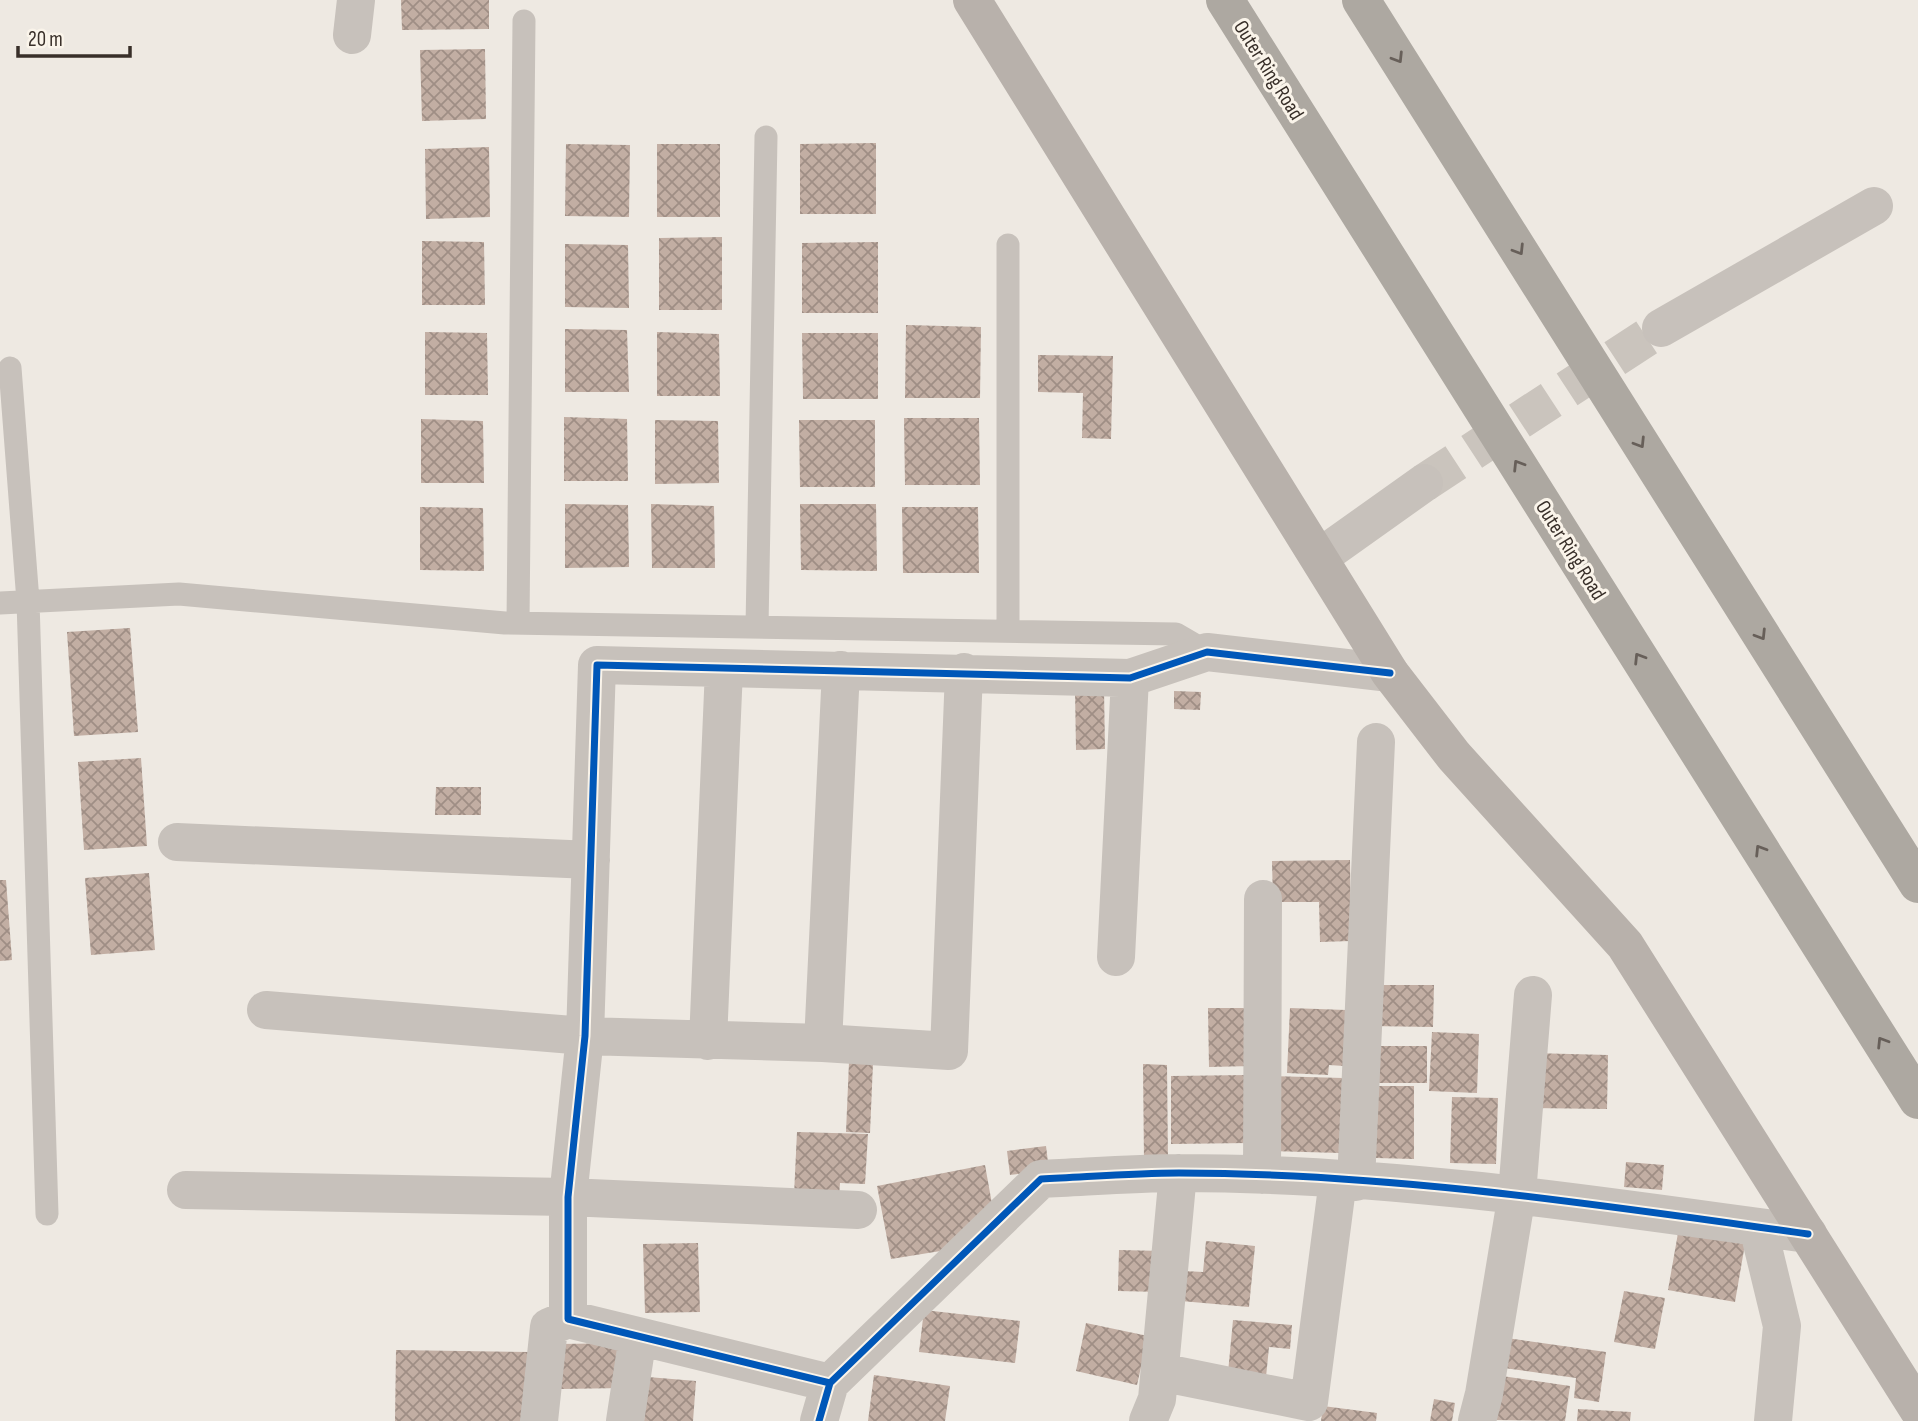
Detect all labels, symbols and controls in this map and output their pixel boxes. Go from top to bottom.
scale bar [18,14,130,58]
street label: Outer Ring Road [1228,16,1309,125]
text: 20 m [28,27,63,52]
one-way arrow [1389,50,1402,63]
one-way arrow [1510,243,1523,256]
one-way arrow [1632,435,1645,448]
one-way arrow [1513,460,1526,473]
street label: Outer Ring Road [1530,496,1611,605]
one-way arrow [1753,628,1766,641]
one-way arrow [1635,652,1648,665]
one-way arrow [1756,845,1769,858]
one-way arrow [1877,1037,1890,1050]

